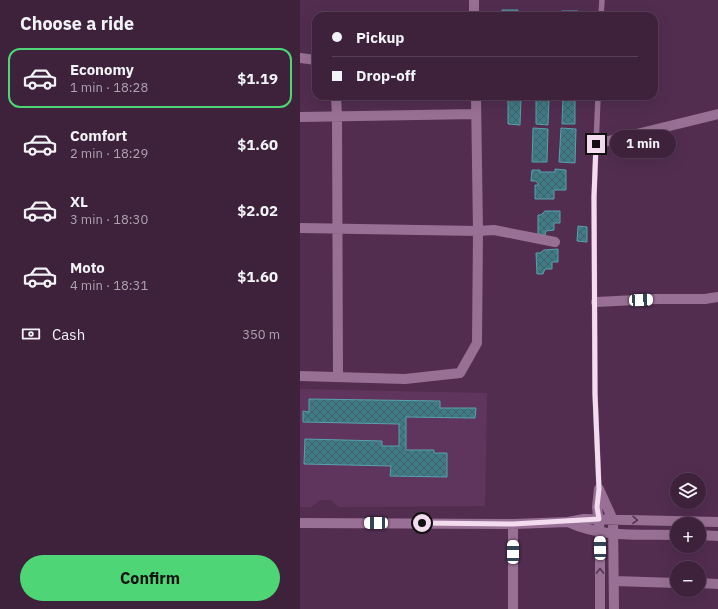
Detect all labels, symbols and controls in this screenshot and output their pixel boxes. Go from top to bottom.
text: Choose a ride [20,12,134,35]
text: Pickup [356,28,404,47]
icon: car [22,60,58,96]
text: Economy [70,60,134,79]
text: Drop-off [356,66,416,85]
text: $1.19 [237,69,278,88]
text: 1 min · 18:28 [70,79,148,96]
icon: car [22,126,58,162]
text: Comfort [70,126,127,145]
callout: 1 min [610,130,676,158]
text: $1.60 [237,135,278,154]
route end [587,135,605,153]
text: 1 min [626,135,660,152]
text: 2 min · 18:29 [70,145,148,162]
icon: car [22,192,58,228]
text: XL [70,192,88,211]
text: $2.02 [237,201,278,220]
text: 3 min · 18:30 [70,211,148,228]
icon: car [22,258,58,294]
text: Moto [70,258,105,277]
text: $1.60 [237,267,278,286]
text: 4 min · 18:31 [70,277,148,294]
car [629,293,653,307]
icon: cash [20,323,42,345]
text: Cash [52,325,85,344]
text: 350 m [242,326,280,343]
map controls [670,473,706,597]
button: layers [670,473,706,509]
route start [413,514,431,532]
one-way arrow [632,516,638,524]
car [364,517,388,529]
button: + [670,517,706,553]
car [594,536,606,560]
car [507,540,519,564]
button: Confirm [20,555,280,601]
button: − [670,561,706,597]
one-way arrow [596,568,604,574]

